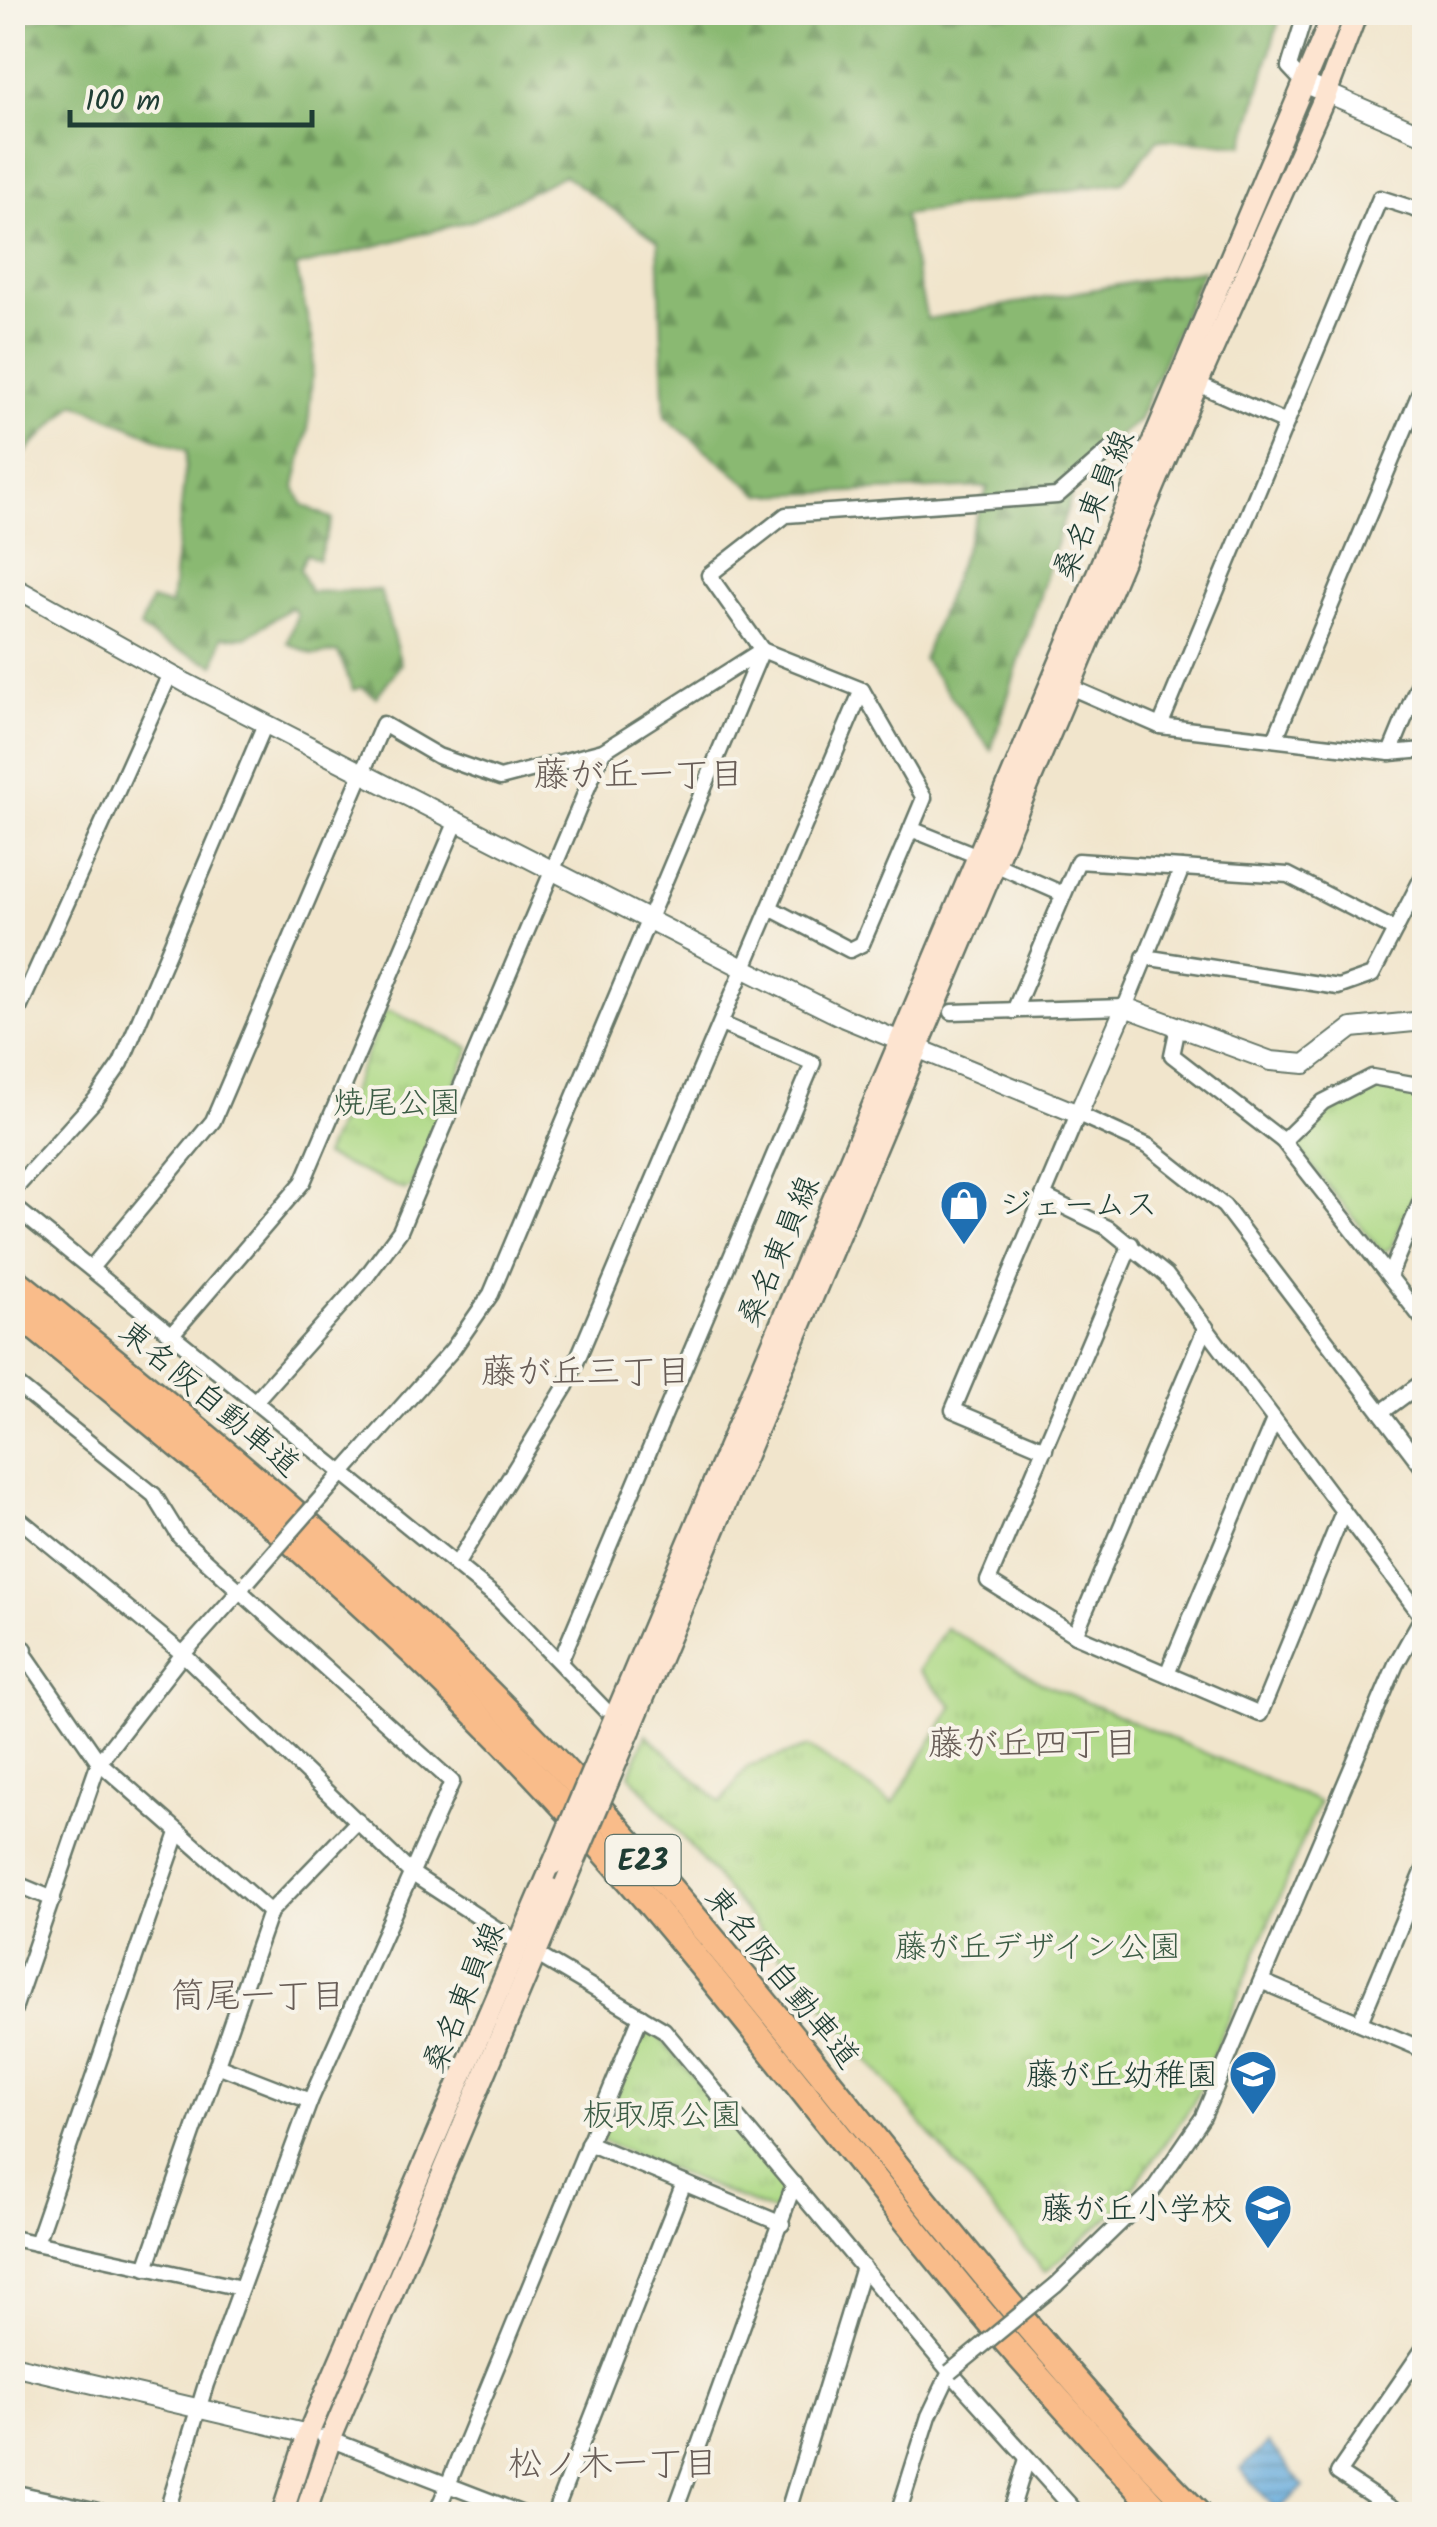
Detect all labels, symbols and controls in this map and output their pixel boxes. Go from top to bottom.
scale bar [70,65,312,127]
text: 100 m [85,78,160,126]
street label: 桑名東員線 [1041,422,1150,590]
district label: 藤が丘一丁目 [534,749,744,805]
park label: 焼尾公園 [333,1079,461,1130]
street label: 桑名東員線 [726,1168,835,1336]
shop icon: ジェームス [938,1178,990,1246]
place label: ジェームス [999,1181,1158,1232]
street label: 東名阪自動車道 [106,1308,311,1491]
district label: 藤が丘三丁目 [481,1346,691,1402]
district label: 藤が丘四丁目 [928,1718,1138,1774]
road number: E23 [606,1835,680,1885]
street label: 東名阪自動車道 [691,1875,871,2082]
street label: 桑名東員線 [411,1914,520,2082]
park label: 藤が丘デザイン公園 [895,1923,1181,1974]
district label: 筒尾一丁目 [170,1970,346,2026]
school or university icon: 藤が丘幼稚園 [1227,2048,1279,2116]
place label: 藤が丘幼稚園 [1026,2051,1218,2102]
park label: 板取原公園 [582,2091,742,2142]
school or university icon: 藤が丘小学校 [1242,2182,1294,2250]
place label: 藤が丘小学校 [1041,2185,1233,2236]
district label: 松ノ木一丁目 [508,2438,718,2494]

